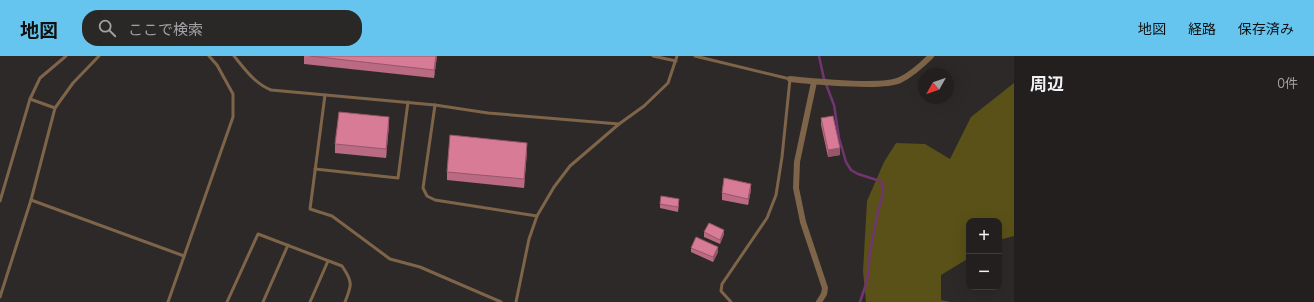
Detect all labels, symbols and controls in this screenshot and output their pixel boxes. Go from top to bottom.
search box [82,10,362,46]
icon: search [96,17,118,39]
text: 地図 [20,18,58,42]
text: ここで検索 [128,20,203,39]
text: 地図 [1138,20,1166,38]
text: 経路 [1188,20,1216,38]
text: 保存済み [1238,20,1294,38]
north arrow [918,68,954,104]
text: 周辺 [1030,73,1064,94]
text: 0件 [1277,75,1298,91]
map controls [966,218,1002,290]
button: + [966,218,1002,254]
button: − [966,254,1002,290]

